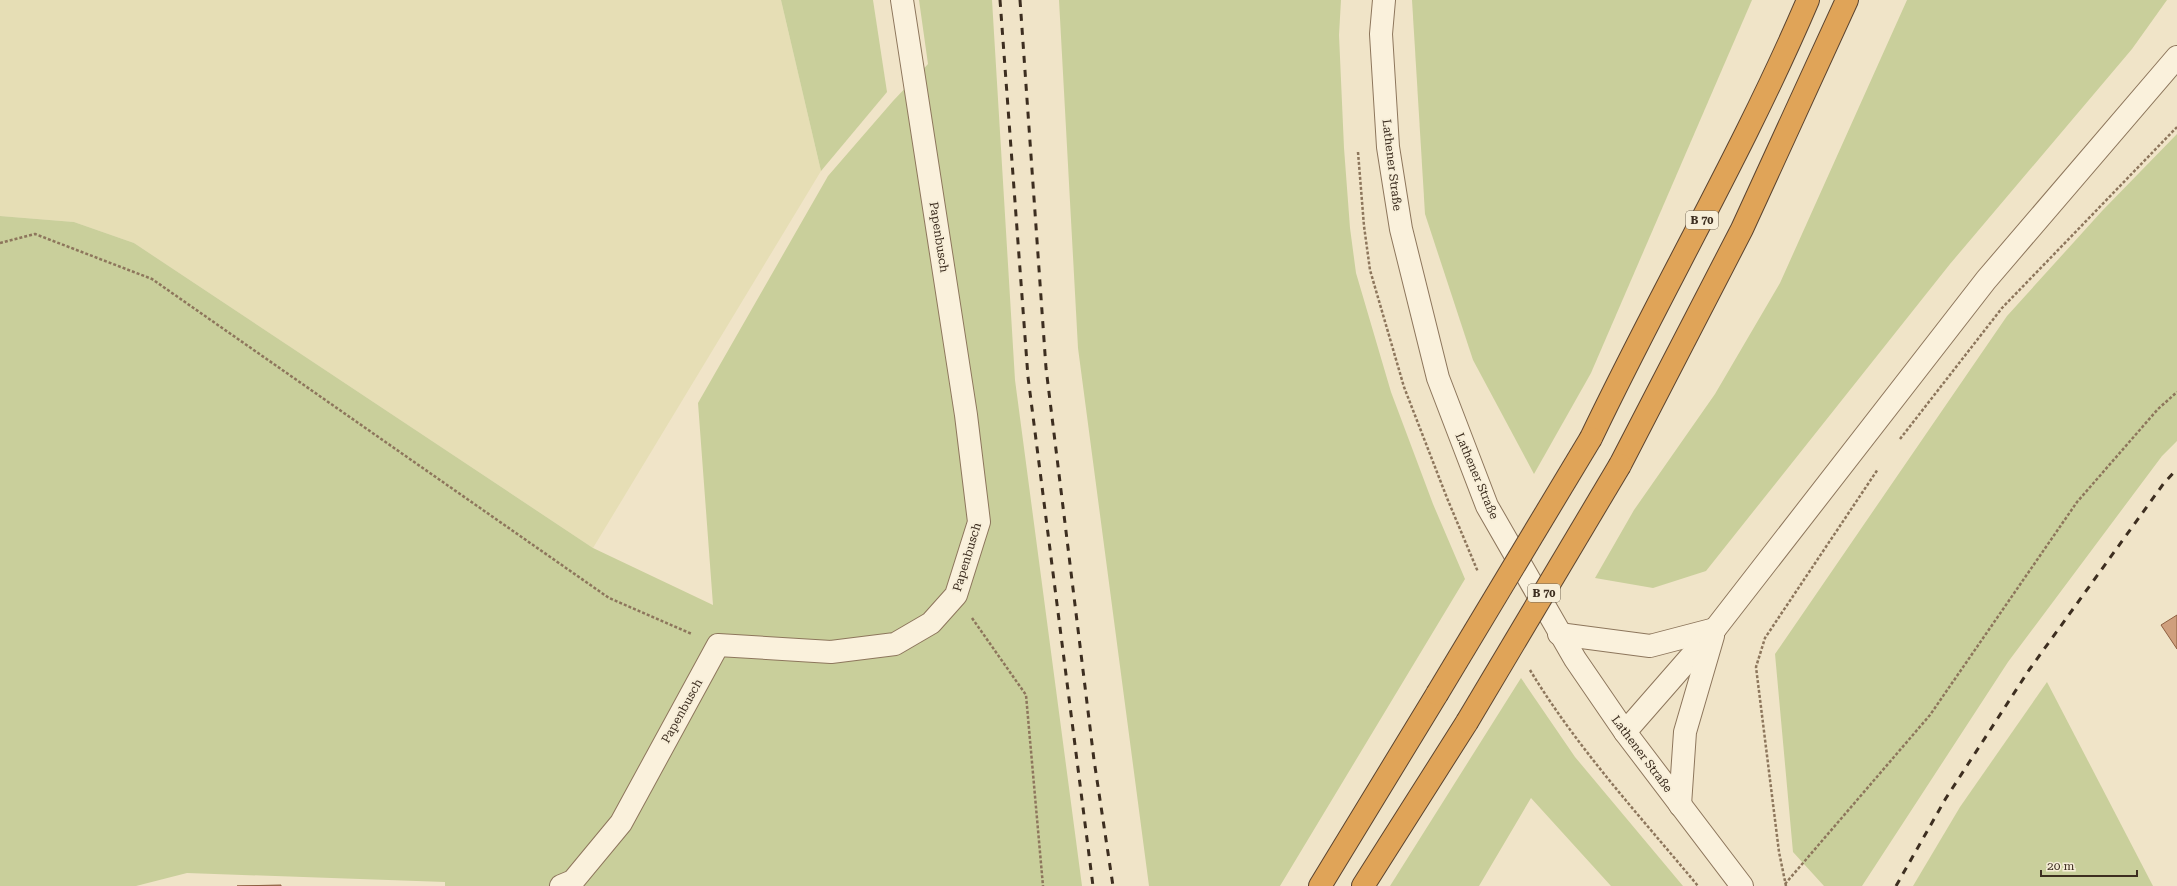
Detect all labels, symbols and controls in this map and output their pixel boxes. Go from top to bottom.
street label: Lathener Straße [1379,118,1405,212]
street label: Papenbusch [927,201,952,274]
road number: B 70 [1686,211,1718,229]
street label: Lathener Straße [1453,431,1502,522]
street label: Papenbusch [950,521,984,593]
road number: B 70 [1528,584,1560,602]
street label: Papenbusch [659,676,706,746]
street label: Lathener Straße [1609,713,1676,795]
scale bar [2041,852,2137,878]
text: 20 m [2047,859,2074,873]

